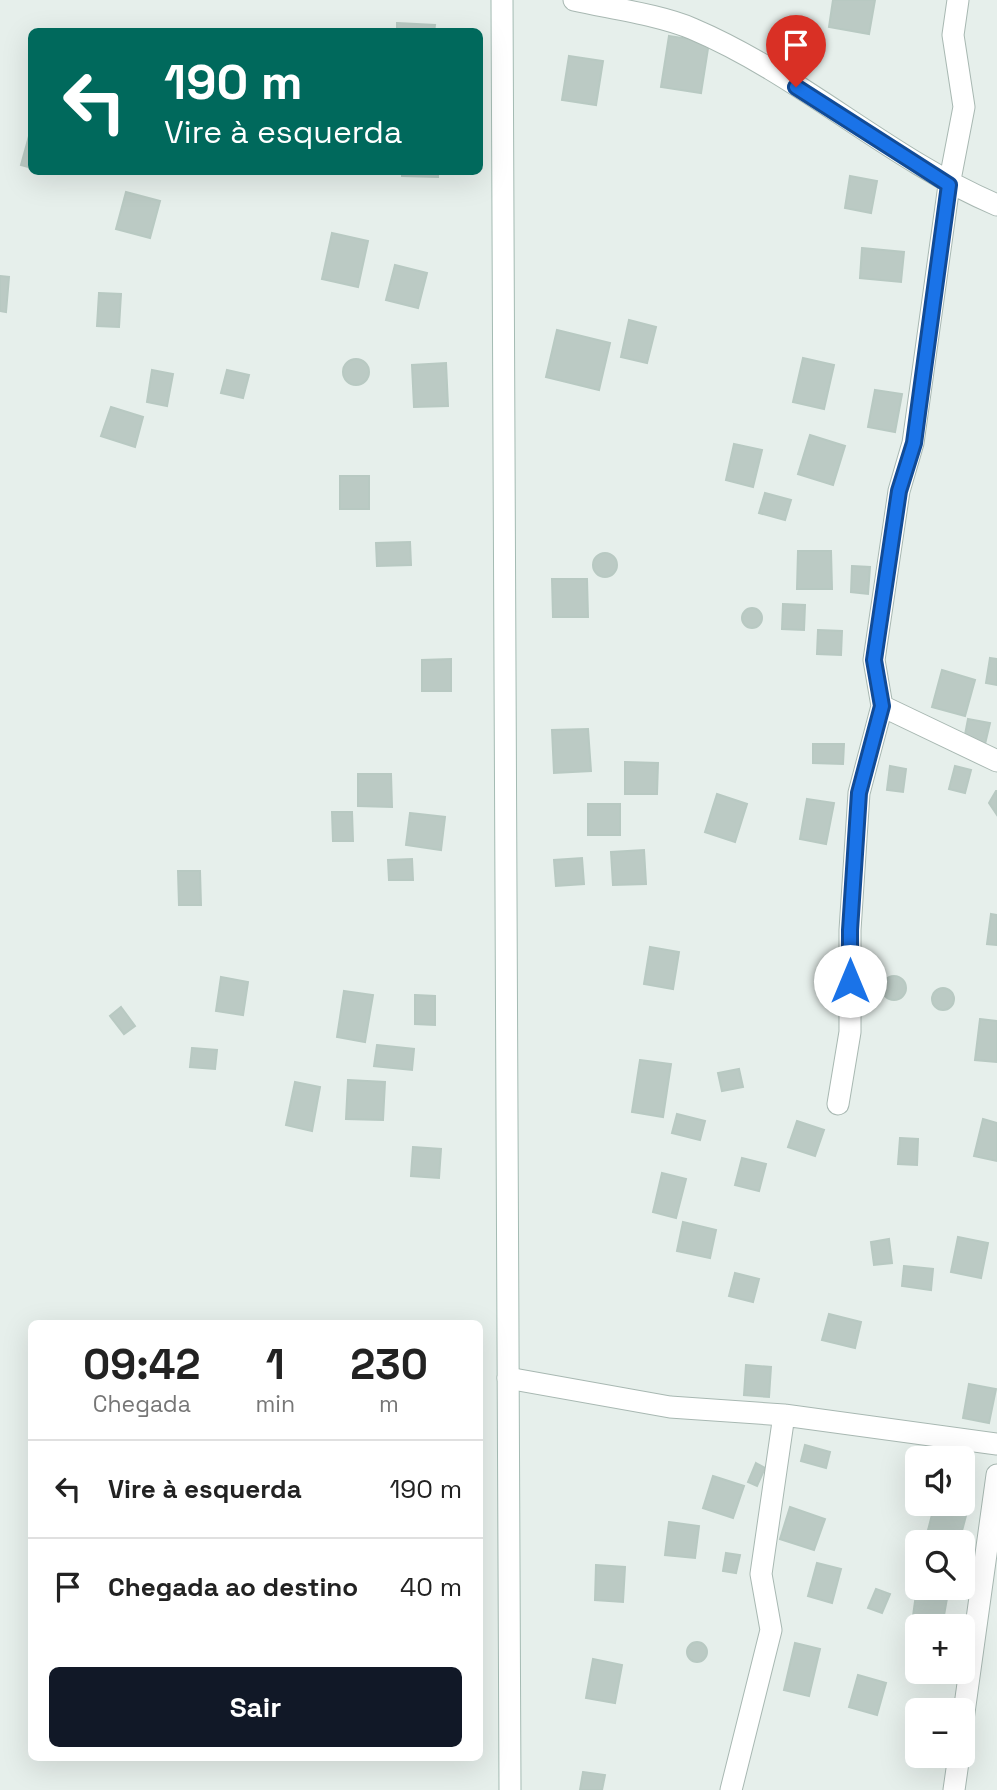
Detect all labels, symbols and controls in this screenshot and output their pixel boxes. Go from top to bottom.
pin [766,15,826,87]
icon: arrive [777,26,815,64]
text: 190 m [164,51,302,113]
icon: left [49,56,140,147]
text: Vire à esquerda [164,112,402,152]
position arrow [813,944,887,1018]
text: 09:42 [83,1338,200,1391]
text: 1 [266,1338,285,1391]
text: 230 [350,1338,428,1391]
text: Chegada [93,1389,191,1419]
text: min [256,1389,295,1419]
text: m [379,1389,399,1419]
map controls [905,1446,975,1768]
button: sound [905,1446,975,1516]
icon: left [49,1470,87,1508]
text: Vire à esquerda [108,1472,302,1506]
text: 190 m [390,1472,462,1506]
button: search [905,1530,975,1600]
icon: arrive [49,1568,87,1606]
text: Chegada ao destino [108,1570,358,1604]
text: 40 m [400,1570,462,1604]
button: + [905,1614,975,1684]
button: Sair [49,1667,462,1747]
button: − [905,1698,975,1768]

